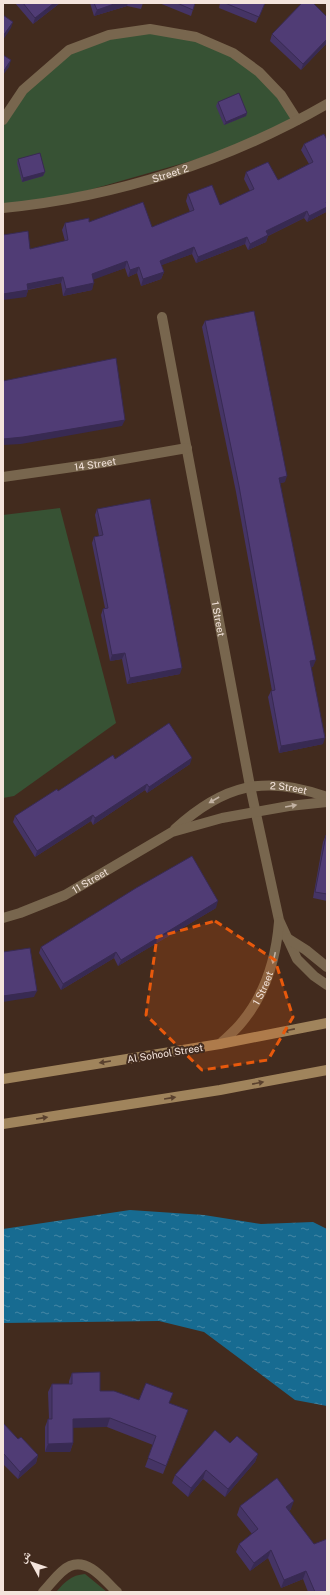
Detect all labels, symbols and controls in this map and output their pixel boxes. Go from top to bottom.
street label: Street 2 [150,162,190,185]
street label: 14 Street [73,454,117,473]
street label: 1 Street [209,600,228,638]
street label: 2 Street [270,779,309,796]
one-way arrow [208,797,220,804]
one-way arrow [285,803,297,809]
street label: 11 Street [70,865,110,896]
one-way arrow [271,952,277,965]
street label: 1 Street [250,970,275,1007]
one-way arrow [283,1028,295,1034]
street label: Al Sohool Street [126,1041,204,1065]
one-way arrow [99,1059,112,1065]
one-way arrow [252,1080,264,1086]
one-way arrow [164,1095,176,1101]
one-way arrow [35,1115,48,1121]
north arrow [12,1543,52,1583]
text: ش [16,1548,34,1566]

